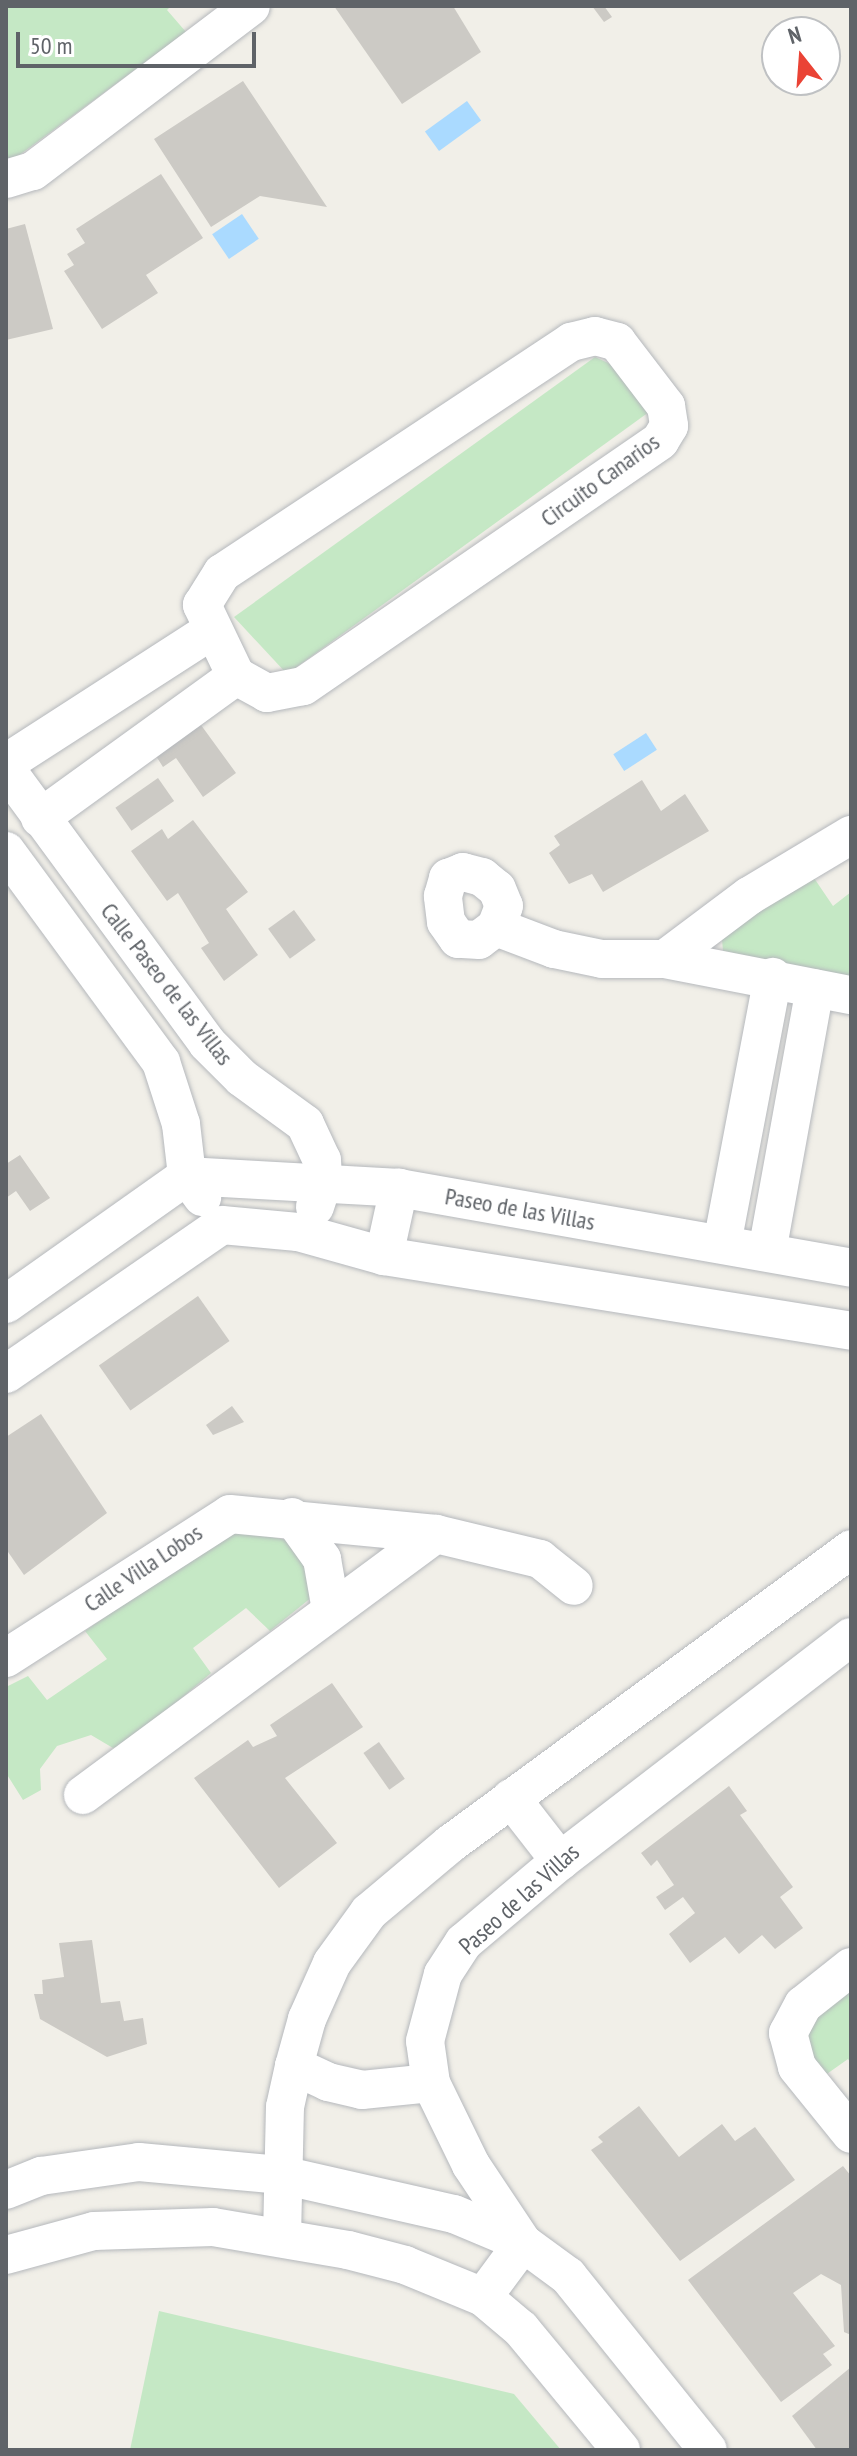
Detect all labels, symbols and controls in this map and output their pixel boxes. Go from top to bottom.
scale bar [20,16,260,66]
north arrow [761,16,841,96]
text: N [785,20,804,50]
text: 50 m [30,30,72,61]
street label: Circuito Canarios [535,427,665,533]
street label: Calle Paseo de las Villas [95,897,239,1071]
street label: Paseo de las Villas [443,1182,597,1236]
street label: Calle Villa Lobos [78,1518,208,1618]
street label: Paseo de las Villas [453,1837,585,1961]

